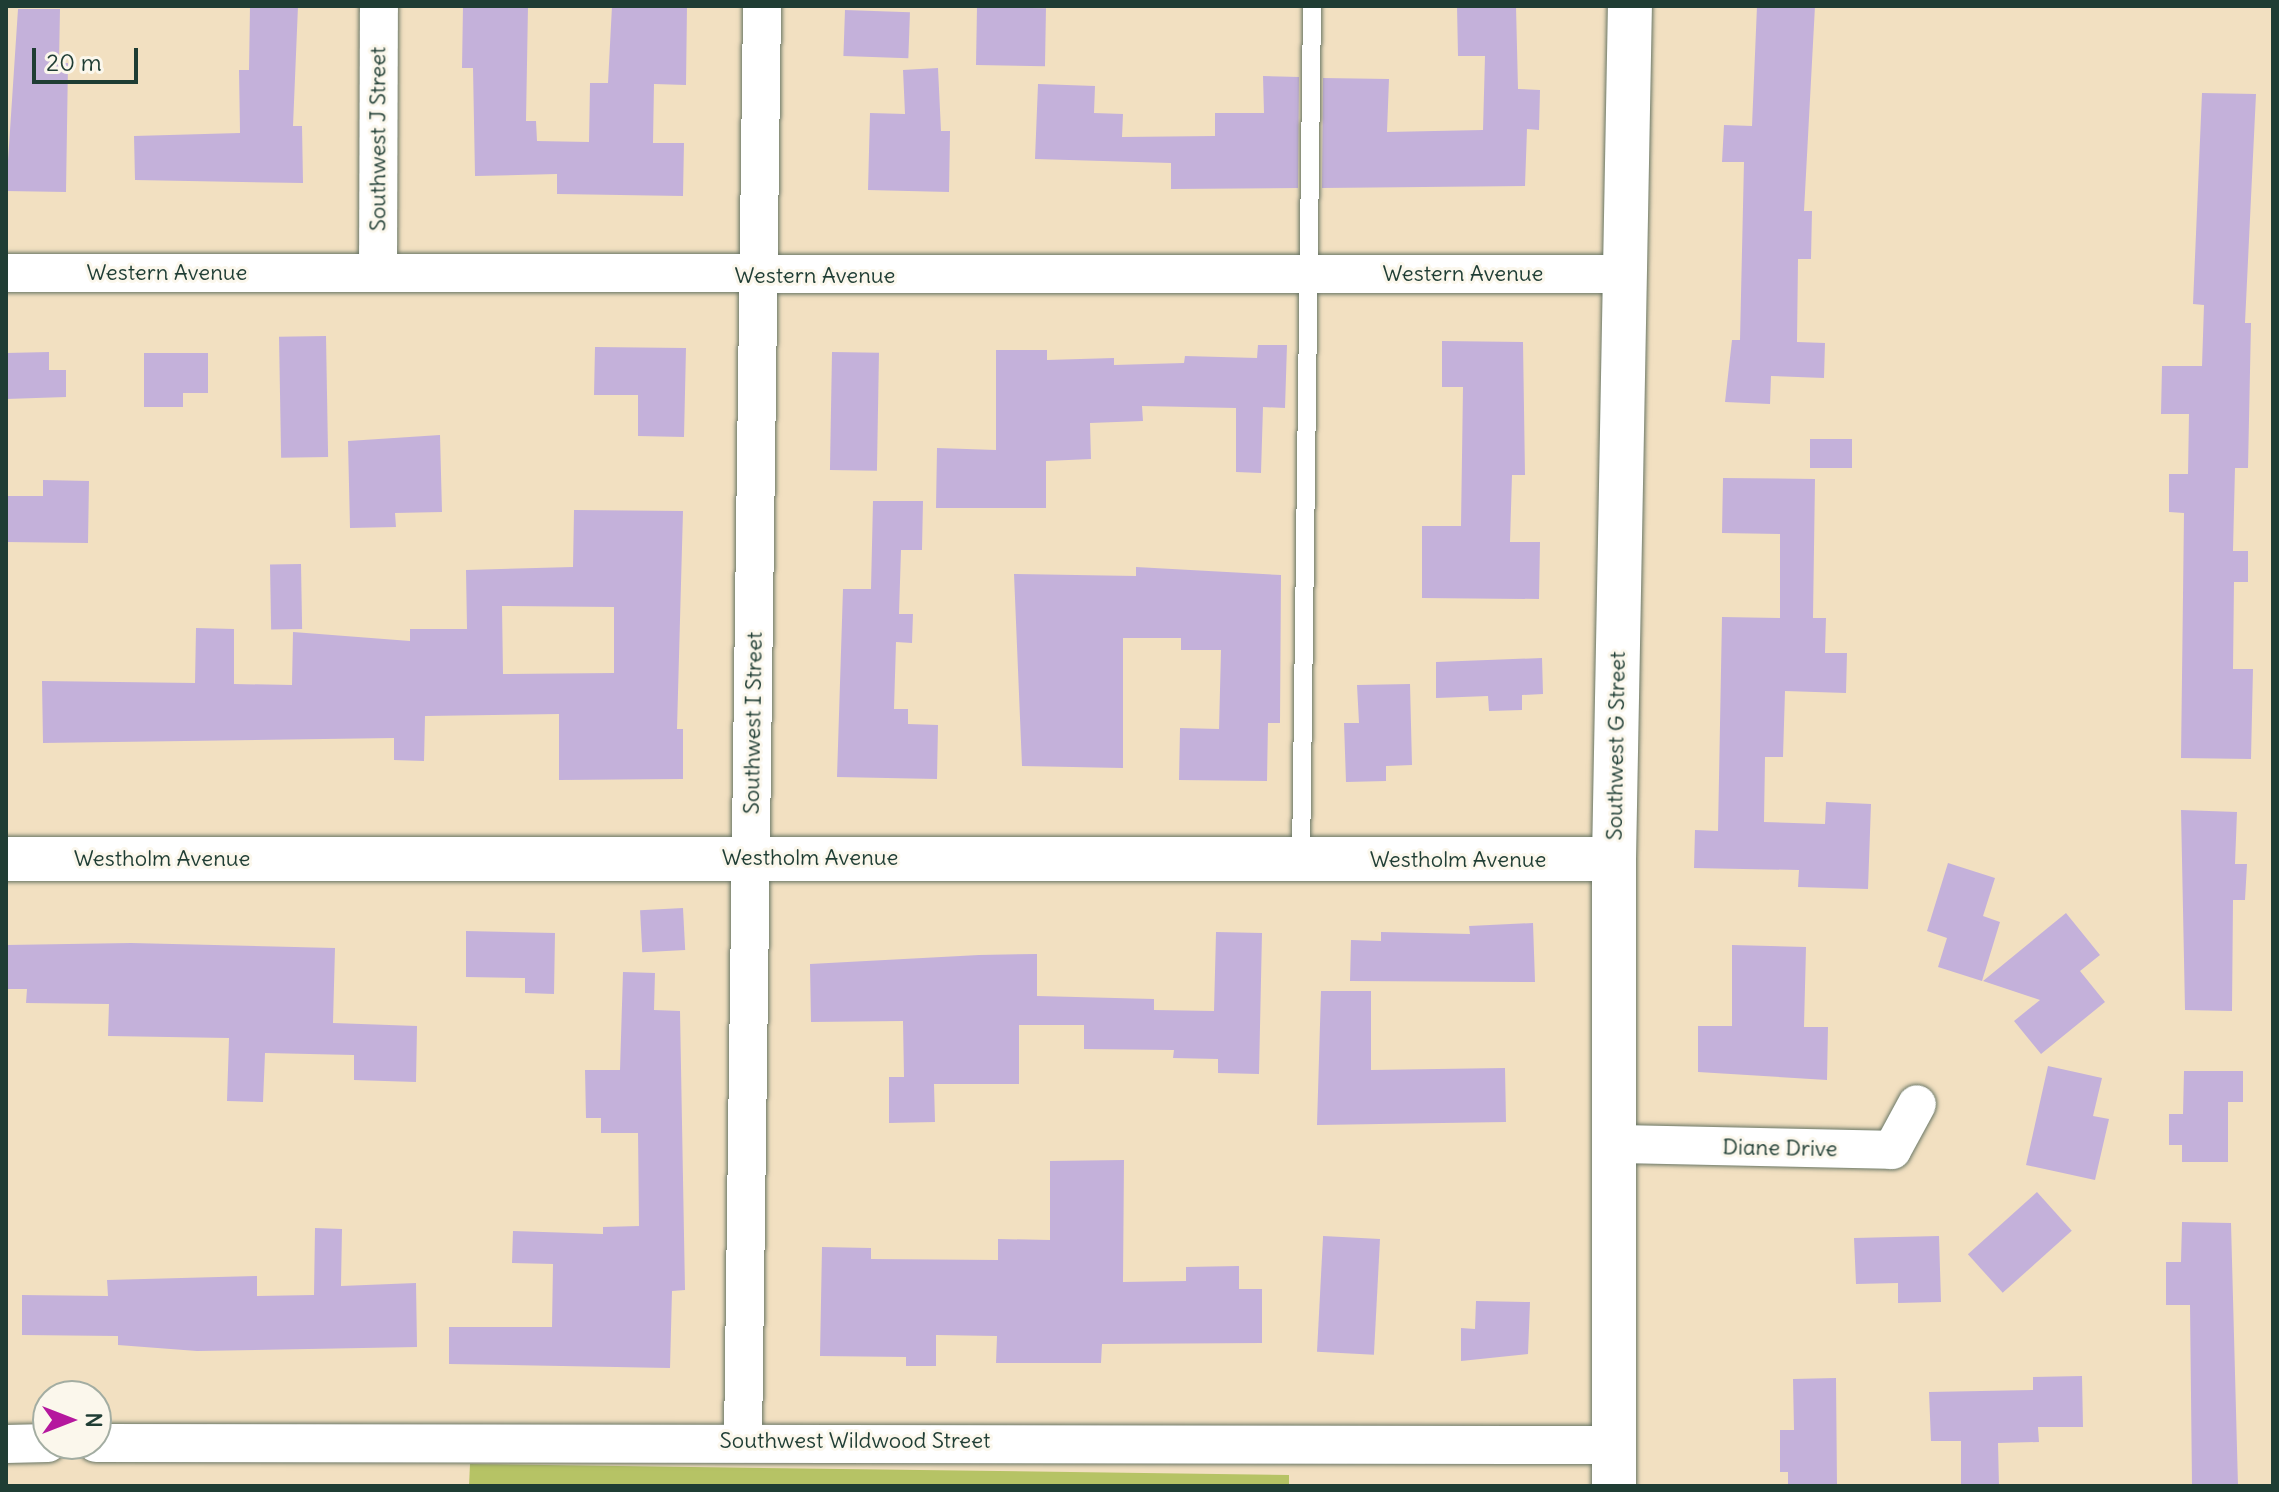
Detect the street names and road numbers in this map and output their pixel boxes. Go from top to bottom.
street label: Southwest J Street [365,47,391,231]
street label: Western Avenue [87,260,247,286]
street label: Western Avenue [1383,261,1543,287]
street label: Western Avenue [735,263,895,289]
street label: Southwest I Street [738,631,768,815]
street label: Southwest G Street [1601,651,1631,841]
street label: Westholm Avenue [722,845,898,871]
street label: Westholm Avenue [74,846,250,872]
street label: Westholm Avenue [1370,847,1546,873]
street label: Diane Drive [1722,1134,1838,1162]
street label: Southwest Wildwood Street [720,1428,990,1454]

